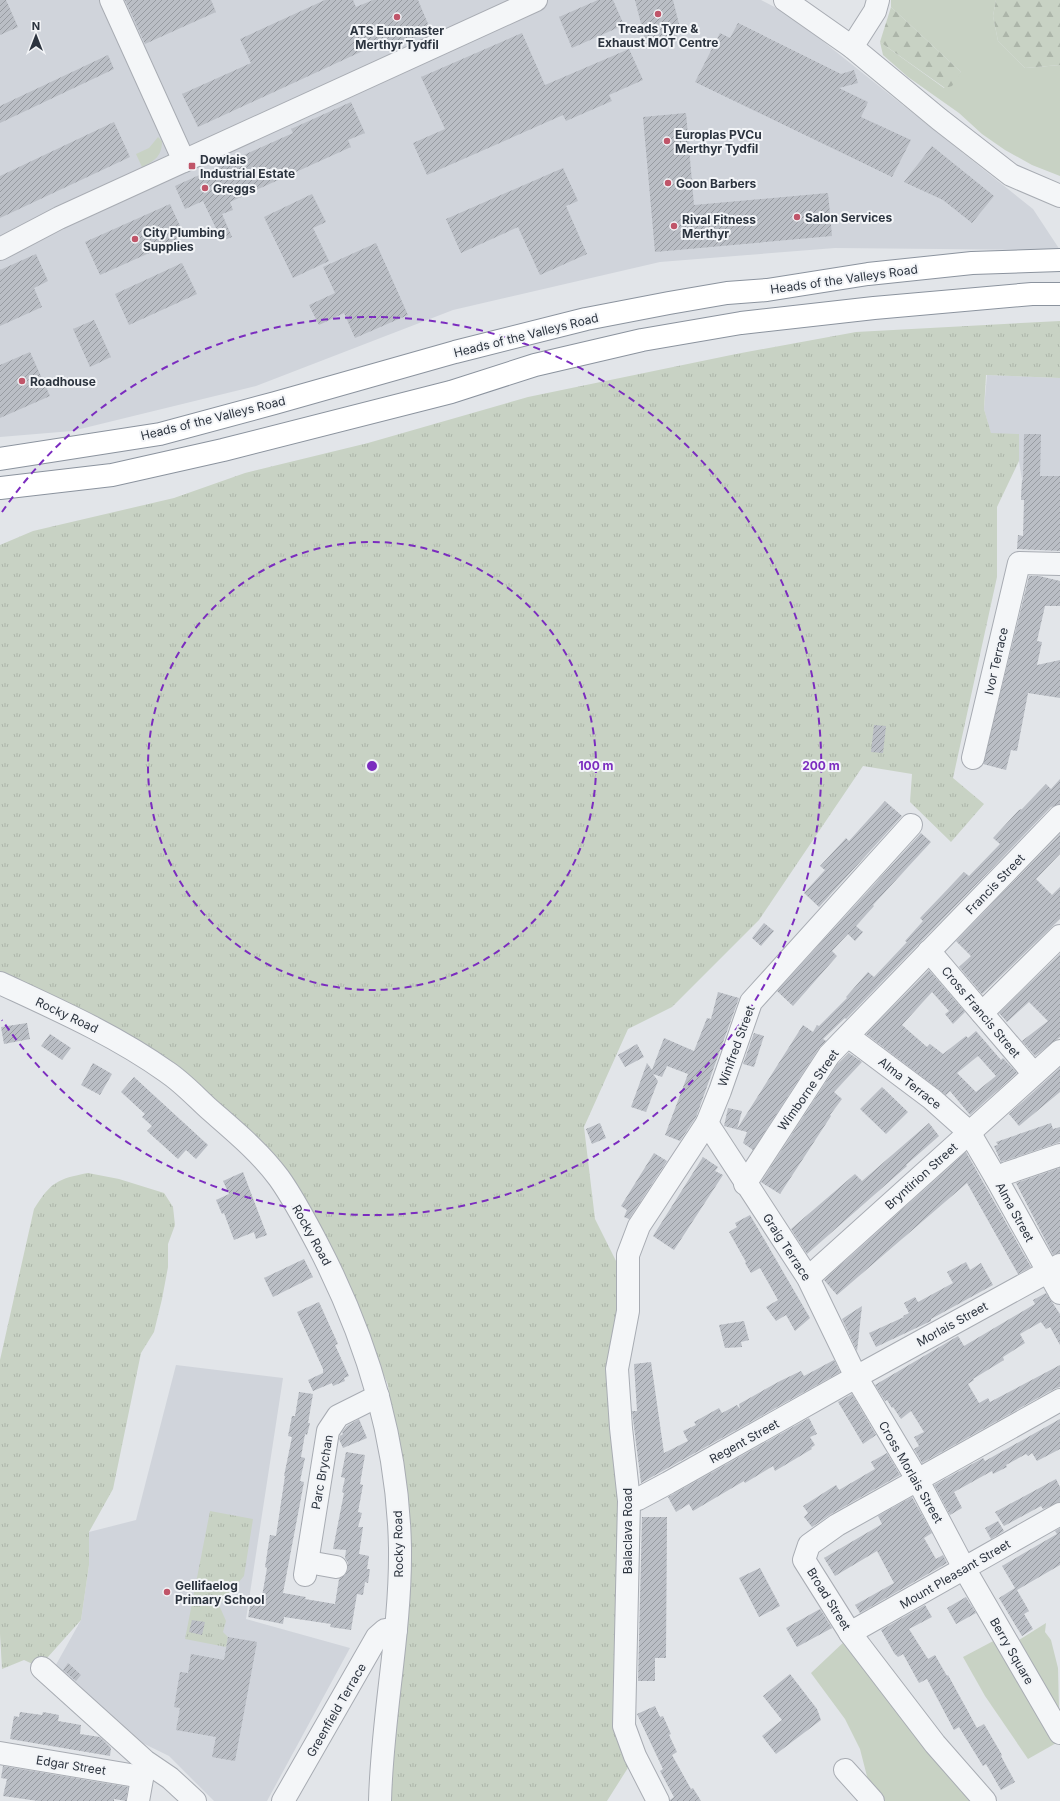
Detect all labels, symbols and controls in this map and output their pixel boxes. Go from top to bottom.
marker: Treads Tyre & Exhaust MOT Centre [653,9,663,19]
marker: ATS Euromaster Merthyr Tydfil [392,12,402,22]
north arrow [16,16,56,56]
text: N [32,19,40,33]
place label: Treads Tyre & Exhaust MOT Centre [598,21,718,50]
place label: ATS Euromaster Merthyr Tydfil [350,23,444,52]
place label: Europlas PVCu Merthyr Tydfil [675,127,762,156]
marker: Europlas PVCu Merthyr Tydfil [662,136,672,146]
place label: Dowlais Industrial Estate [200,152,295,181]
marker: Dowlais Industrial Estate [187,161,197,171]
place label: Goon Barbers [676,176,757,191]
marker: Goon Barbers [663,178,673,188]
place label: Greggs [213,181,256,196]
marker: Greggs [200,183,210,193]
place label: Salon Services [805,210,892,225]
place label: Rival Fitness Merthyr [682,212,756,241]
marker: Salon Services [792,212,802,222]
marker: Rival Fitness Merthyr [669,221,679,231]
place label: City Plumbing Supplies [143,225,225,254]
marker: City Plumbing Supplies [130,234,140,244]
street label: Heads of the Valleys Road [769,261,919,297]
street label: Heads of the Valleys Road [452,310,600,360]
place label: Roadhouse [30,374,96,389]
marker: Roadhouse [17,376,27,386]
street label: Heads of the Valleys Road [139,393,287,443]
street label: Ivor Terrace [981,626,1011,696]
text: 100 m [578,758,614,773]
text: 200 m [802,758,840,773]
centre of rings [365,759,379,773]
street label: Francis Street [962,851,1028,917]
street label: Cross Francis Street [938,963,1024,1061]
street label: Rocky Road [33,994,101,1036]
street label: Winifred Street [714,1003,758,1089]
street label: Wimborne Street [774,1046,842,1134]
street label: Alma Terrace [876,1054,944,1112]
street label: Bryntirion Street [882,1139,960,1212]
street label: Alma Street [993,1180,1038,1244]
street label: Rocky Road [289,1202,335,1268]
street label: Graig Terrace [760,1210,814,1284]
street label: Morlais Street [914,1298,990,1350]
street label: Regent Street [707,1416,781,1466]
street label: Cross Morlais Street [876,1418,946,1526]
street label: Parc Brychan [308,1433,336,1511]
street label: Balaclava Road [620,1488,635,1574]
street label: Rocky Road [390,1510,406,1578]
street label: Mount Pleasant Street [897,1536,1013,1612]
street label: Broad Street [804,1565,854,1633]
place label: Gellifaelog Primary School [175,1578,264,1607]
marker: Gellifaelog Primary School [162,1587,172,1597]
street label: Berry Square [987,1615,1037,1687]
street label: Greenfield Terrace [303,1660,369,1760]
street label: Edgar Street [35,1752,107,1778]

